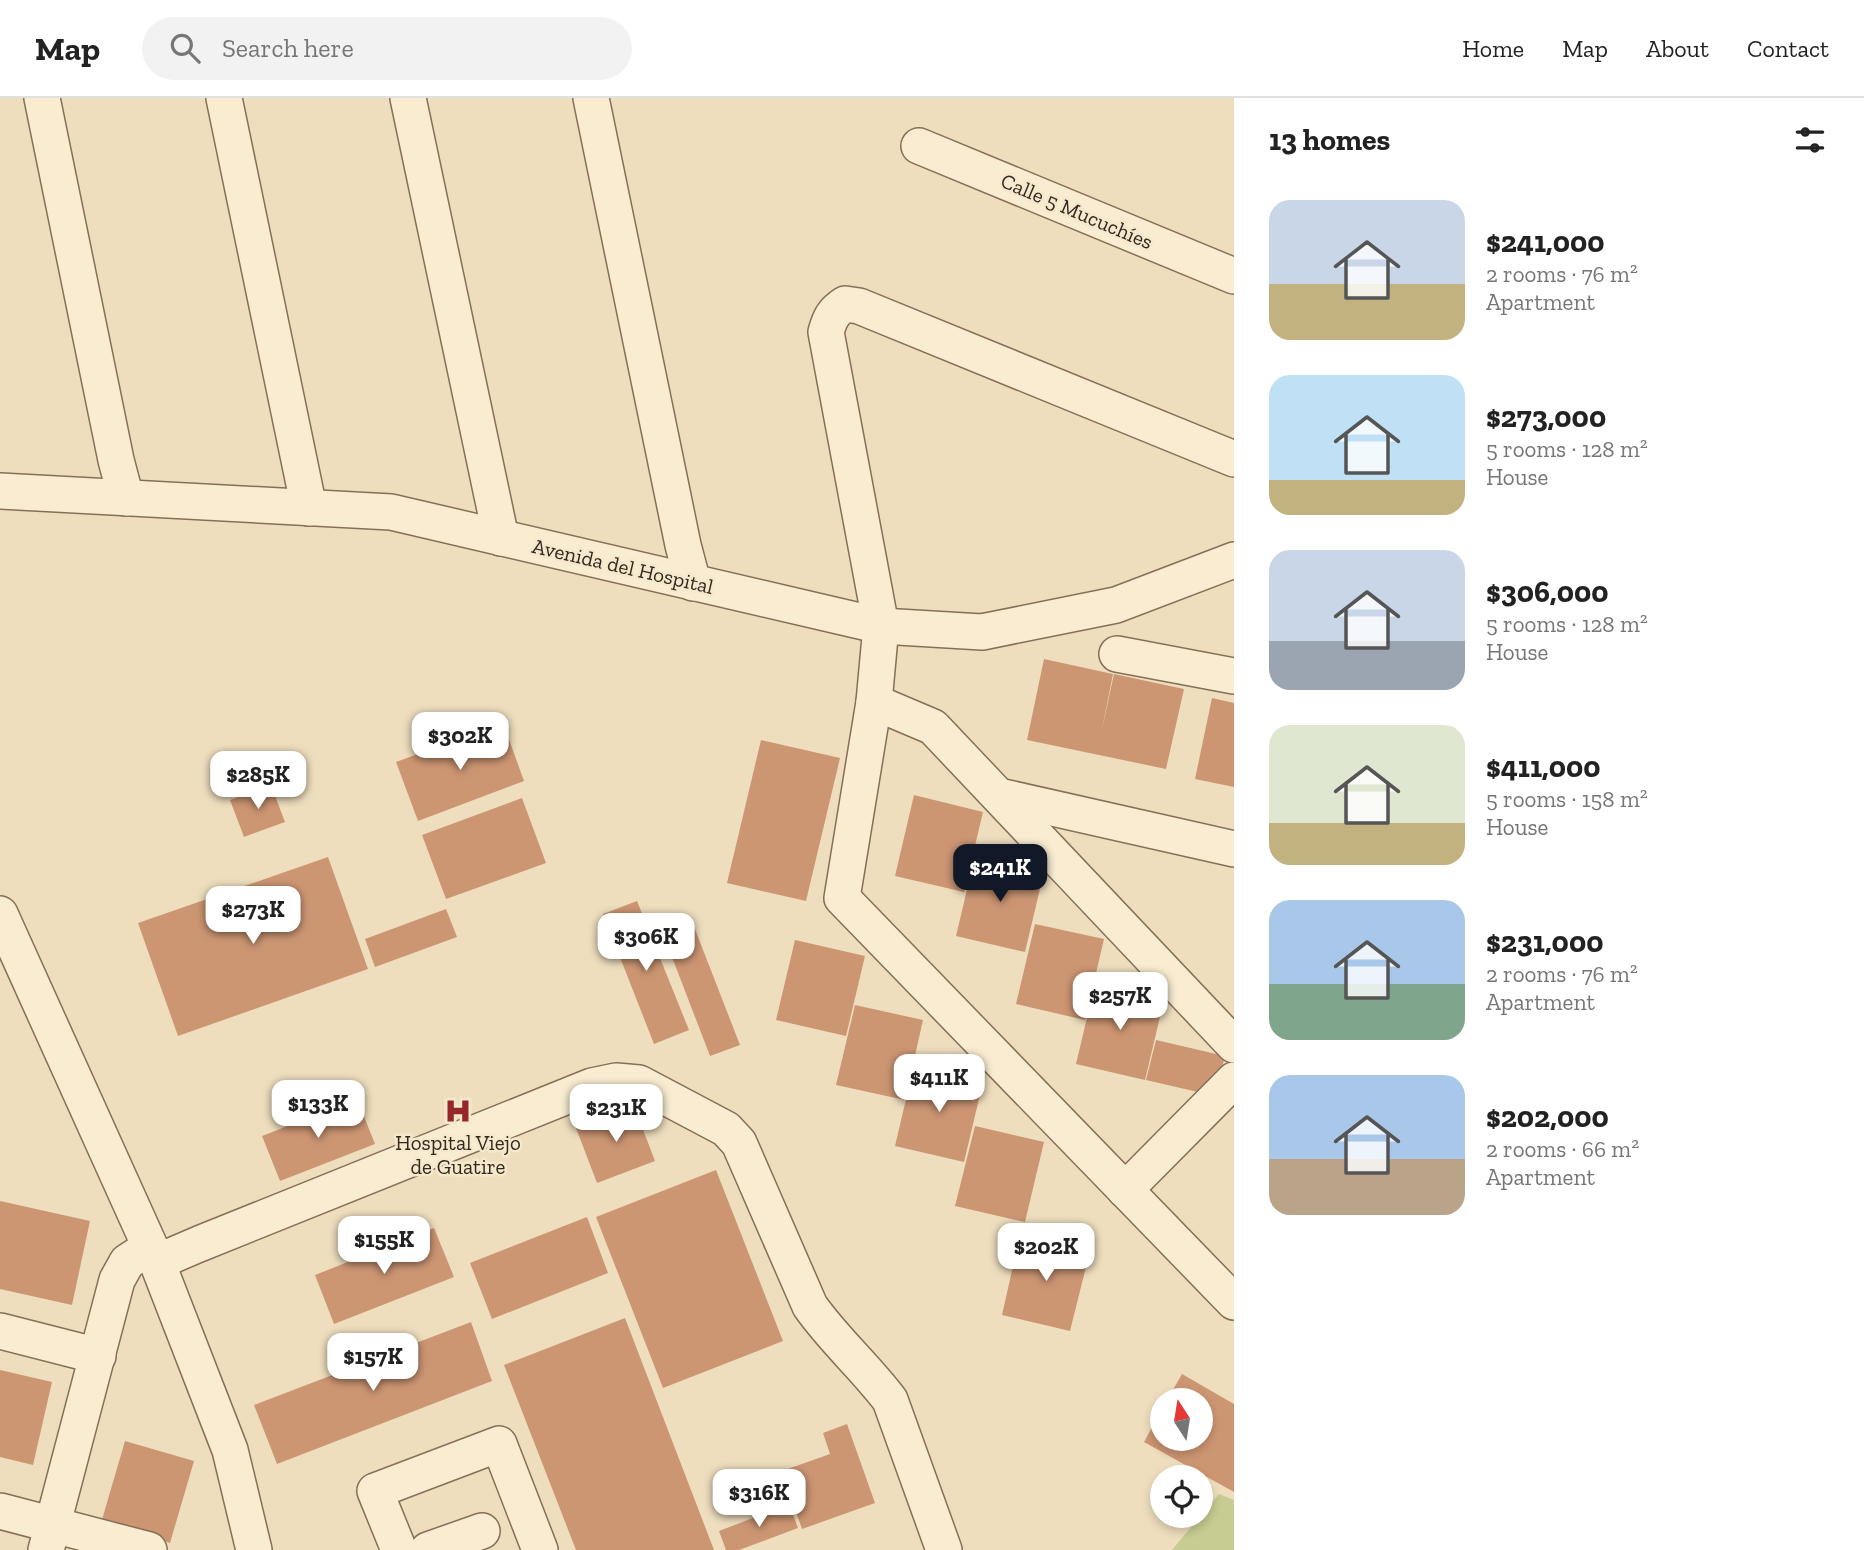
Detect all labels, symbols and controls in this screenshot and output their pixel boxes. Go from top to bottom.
search box [142,17,632,80]
text: Map [35,29,100,68]
icon: search [166,29,204,67]
text: Search here [222,32,354,64]
text: Home [1462,34,1524,63]
text: Map [1562,34,1608,63]
text: About [1646,34,1709,63]
text: Contact [1747,34,1829,63]
icon: filters [1791,121,1829,159]
text: 13 homes [1269,122,1390,158]
street label: Calle 5 Mucuchíes [997,168,1157,254]
text: $241,000 [1486,224,1605,260]
icon: home [1325,228,1409,312]
text: 2 rooms · 76 m² [1486,260,1638,288]
text: Apartment [1486,288,1595,316]
text: $273,000 [1486,399,1606,435]
icon: home [1325,403,1409,487]
text: 5 rooms · 128 m² [1486,435,1648,463]
text: House [1486,463,1548,491]
street label: Avenida del Hospital [530,533,716,599]
text: $306,000 [1486,574,1609,610]
icon: home [1325,578,1409,662]
text: 5 rooms · 128 m² [1486,610,1648,638]
text: House [1486,638,1548,666]
pin: $302K [411,712,509,772]
text: $302K [428,721,492,749]
text: $411,000 [1486,749,1601,785]
pin: $285K [209,752,307,811]
icon: home [1325,753,1409,837]
text: $285K [226,760,290,788]
text: 5 rooms · 158 m² [1486,785,1648,813]
text: House [1486,813,1548,841]
pin: $241K [951,844,1049,904]
text: $241K [969,853,1031,881]
pin: $273K [204,886,302,946]
text: $273K [222,895,284,923]
pin: $306K [597,914,695,973]
text: $306K [614,922,678,950]
text: $231,000 [1486,924,1603,960]
icon: home [1325,928,1409,1012]
text: 2 rooms · 76 m² [1486,960,1638,988]
pin: $257K [1071,972,1169,1032]
text: $257K [1089,981,1151,1009]
text: Apartment [1486,988,1595,1016]
pin: $411K [890,1054,988,1114]
text: $411K [910,1063,968,1091]
pin: $133K [269,1080,367,1140]
pin: $231K [567,1084,665,1144]
text: $133K [288,1089,348,1117]
text: $231K [586,1093,646,1121]
hospital icon: Hospital Viejo de Guatire [443,1096,473,1126]
text: $202,000 [1486,1099,1609,1135]
icon: home [1325,1103,1409,1187]
place label: Hospital Viejo de Guatire [395,1130,521,1179]
text: 2 rooms · 66 m² [1486,1135,1639,1163]
text: Apartment [1486,1163,1595,1191]
pin: $155K [335,1216,433,1276]
pin: $202K [997,1224,1095,1283]
text: $155K [354,1225,414,1253]
text: $202K [1014,1232,1078,1260]
pin: $157K [324,1334,422,1393]
text: $157K [343,1342,403,1370]
north arrow [1150,1388,1213,1451]
map controls [1150,1388,1213,1528]
button: locate [1150,1465,1213,1528]
pin: $316K [710,1470,808,1529]
text: $316K [729,1478,789,1506]

